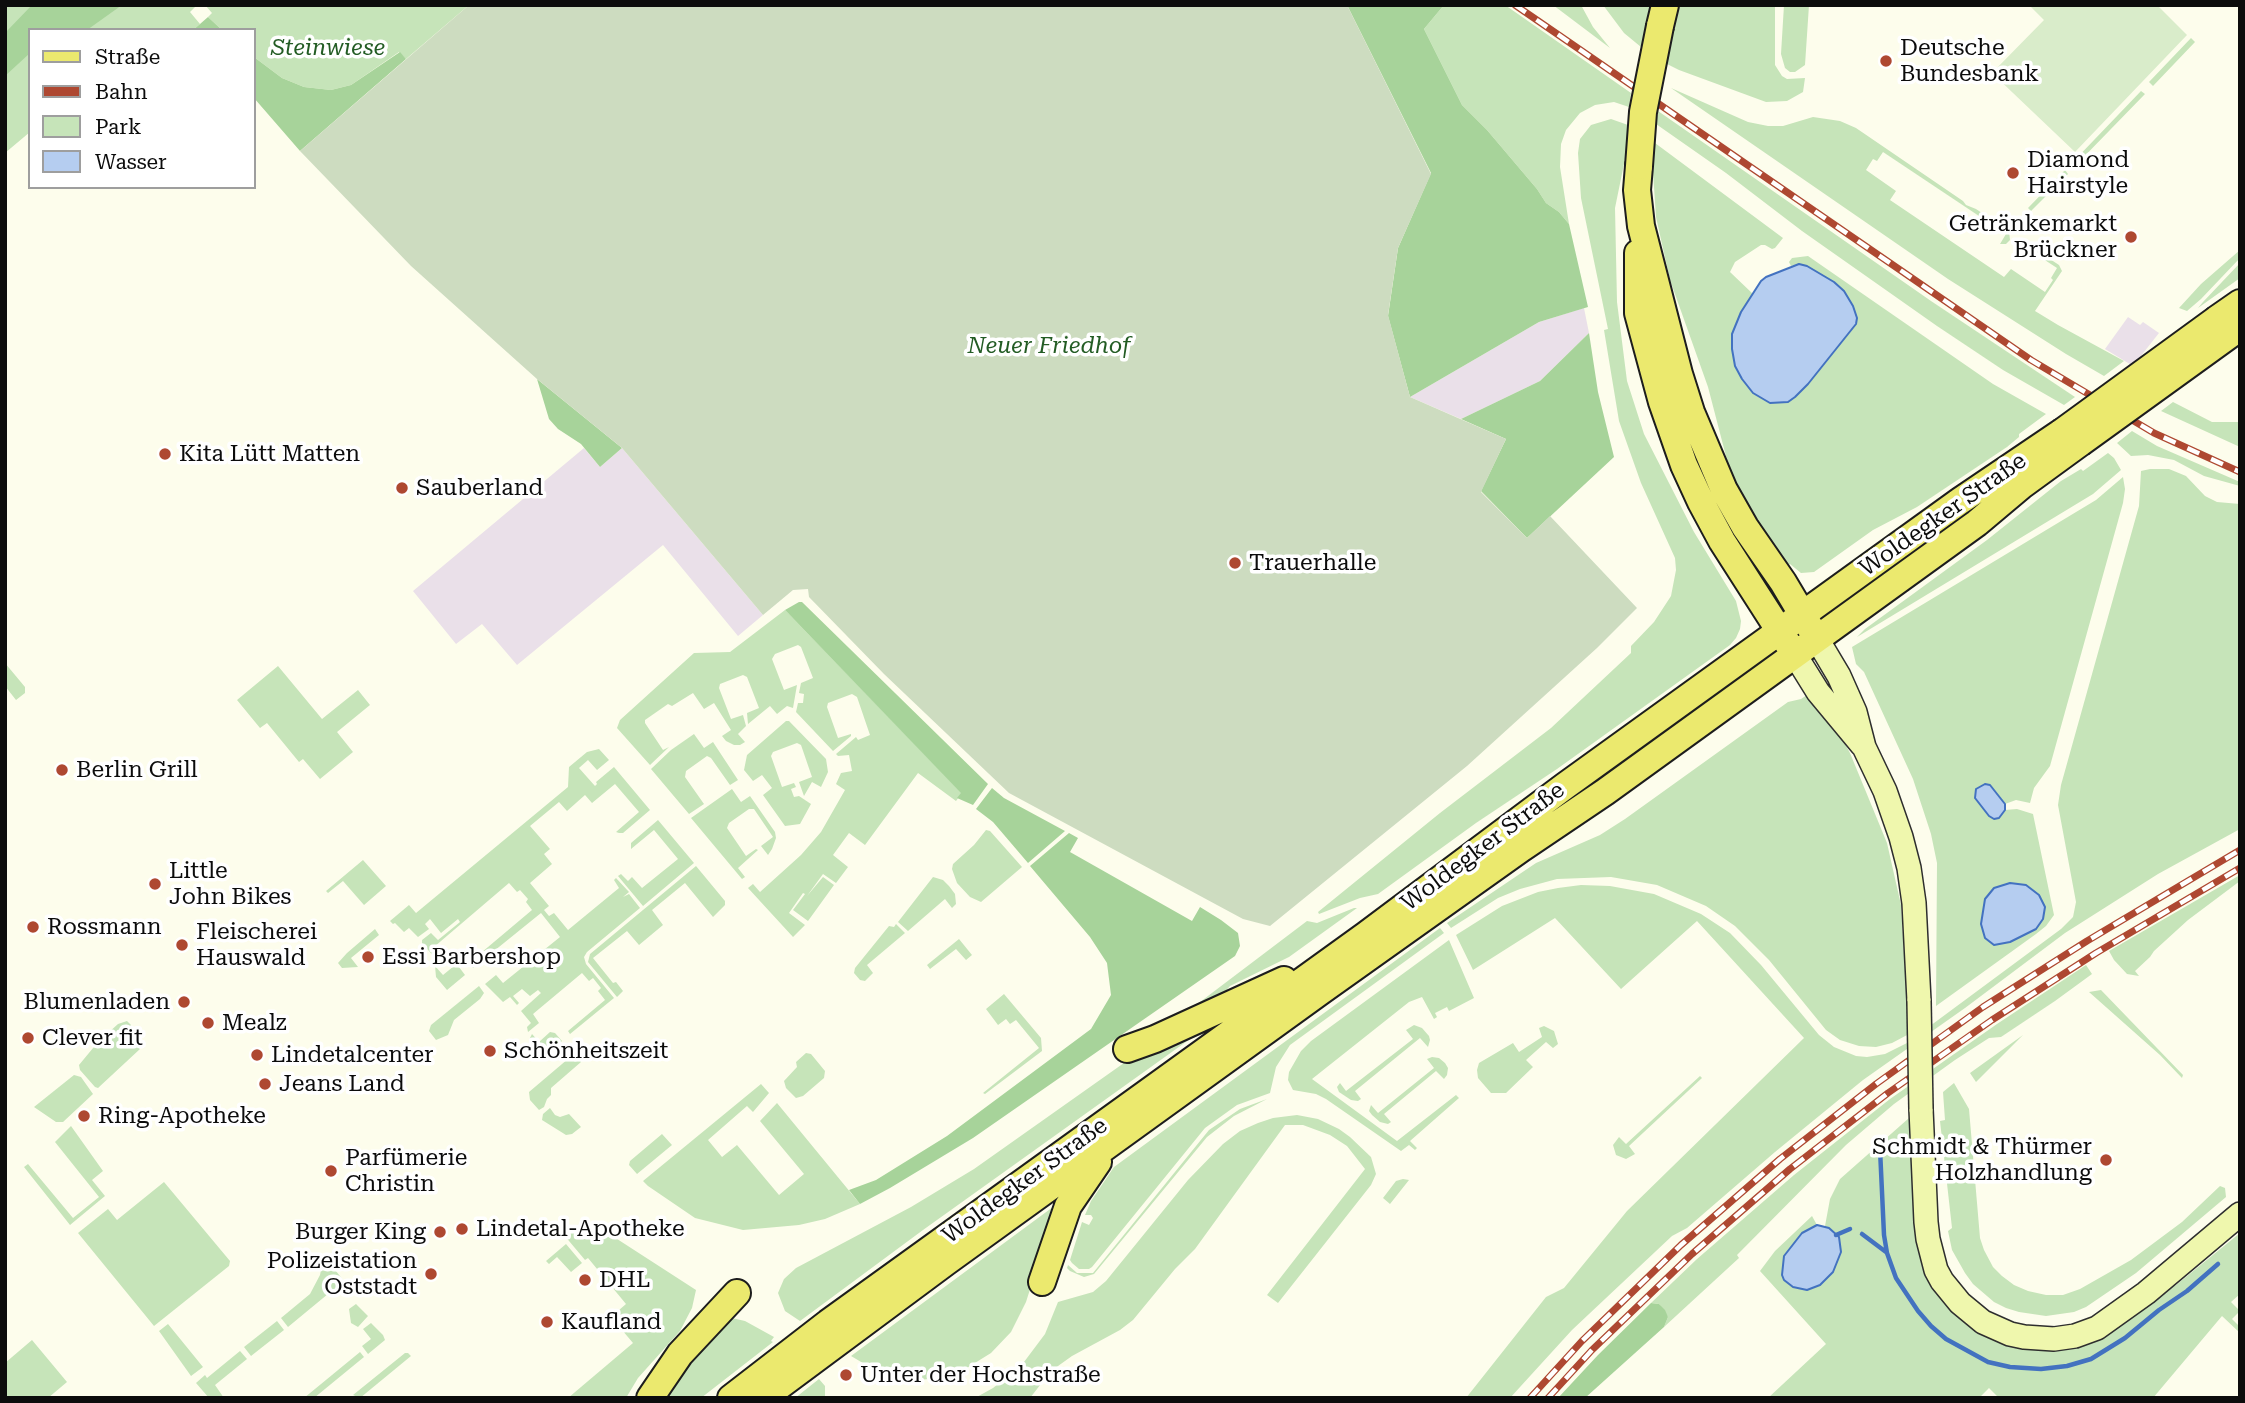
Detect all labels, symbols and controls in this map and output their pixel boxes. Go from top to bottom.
legend [28,28,256,189]
park label: Steinwiese [271,34,385,62]
place label: Deutsche Bundesbank [1900,34,2039,88]
text: Straße [95,45,160,69]
marker: Deutsche Bundesbank [1878,53,1894,69]
text: Bahn [95,80,147,104]
text: Park [95,115,141,139]
place label: Diamond Hairstyle [2027,146,2129,200]
text: Wasser [95,150,167,174]
marker: Diamond Hairstyle [2005,165,2021,181]
place label: Getränkemarkt Brückner [1949,210,2117,264]
marker: Getränkemarkt Brückner [2123,229,2139,245]
park label: Neuer Friedhof [967,332,1131,360]
place label: Kita Lütt Matten [179,440,360,468]
marker: Kita Lütt Matten [157,446,173,462]
street label: Woldegker Straße [1854,447,2032,583]
place label: Sauberland [416,474,543,502]
marker: Sauberland [394,480,410,496]
place label: Trauerhalle [1249,549,1376,577]
marker: Trauerhalle [1227,555,1243,571]
place label: Berlin Grill [76,756,198,784]
marker: Berlin Grill [54,762,70,778]
street label: Woldegker Straße [1396,777,1570,917]
place label: Little John Bikes [169,857,291,911]
marker: Little John Bikes [147,876,163,892]
place label: Rossmann [47,913,162,941]
place label: Fleischerei Hauswald [196,918,317,972]
marker: Rossmann [25,919,41,935]
marker: Fleischerei Hauswald [174,937,190,953]
place label: Essi Barbershop [382,943,561,971]
marker: Essi Barbershop [360,949,376,965]
place label: Blumenladen [24,988,170,1016]
marker: Blumenladen [176,994,192,1010]
place label: Mealz [222,1009,287,1037]
marker: Mealz [200,1015,216,1031]
place label: Clever fit [42,1024,143,1052]
marker: Clever fit [20,1030,36,1046]
place label: Schönheitszeit [504,1037,668,1065]
place label: Lindetalcenter [271,1041,434,1069]
marker: Schönheitszeit [482,1043,498,1059]
marker: Lindetalcenter [249,1047,265,1063]
place label: Jeans Land [279,1070,405,1098]
marker: Jeans Land [257,1076,273,1092]
place label: Ring-Apotheke [98,1102,266,1130]
marker: Ring-Apotheke [76,1108,92,1124]
street label: Woldegker Straße [937,1112,1113,1250]
place label: Schmidt & Thürmer Holzhandlung [1872,1133,2092,1187]
place label: Parfümerie Christin [345,1144,467,1198]
marker: Schmidt & Thürmer Holzhandlung [2098,1152,2114,1168]
marker: Parfümerie Christin [323,1163,339,1179]
place label: Lindetal-Apotheke [476,1215,685,1243]
place label: Burger King [295,1218,426,1246]
marker: Lindetal-Apotheke [454,1221,470,1237]
marker: Burger King [432,1224,448,1240]
place label: Polizeistation Oststadt [267,1247,417,1301]
marker: Polizeistation Oststadt [423,1266,439,1282]
place label: DHL [599,1266,650,1294]
marker: DHL [577,1272,593,1288]
place label: Kaufland [561,1308,662,1336]
marker: Kaufland [539,1314,555,1330]
place label: Unter der Hochstraße [860,1361,1101,1389]
marker: Unter der Hochstraße [838,1367,854,1383]

